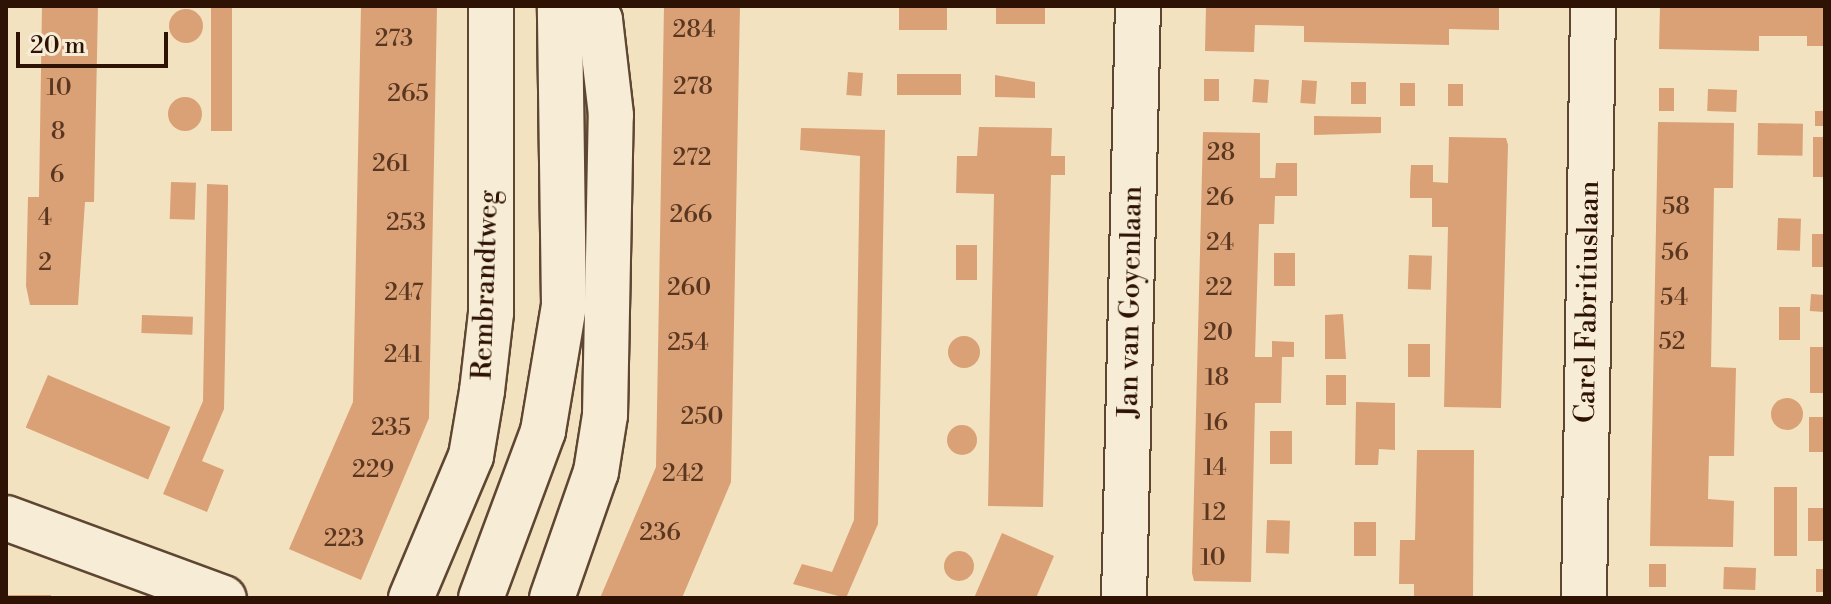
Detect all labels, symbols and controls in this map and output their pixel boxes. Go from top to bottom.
scale bar [20,16,172,66]
house number: 284 [672,17,716,45]
house number: 273 [375,26,413,54]
text: 20 m [30,31,86,61]
house number: 278 [673,74,713,102]
house number: 10 [46,75,72,103]
house number: 265 [387,81,429,109]
house number: 8 [51,119,65,147]
house number: 28 [1207,140,1235,168]
house number: 272 [672,145,712,173]
house number: 261 [372,151,410,179]
house number: 6 [50,162,64,190]
street label: Carel Fabritiuslaan [1569,180,1607,424]
house number: 26 [1206,185,1234,213]
street label: Jan van Goyenlaan [1112,186,1150,418]
street label: Rembrandtweg [466,189,506,381]
house number: 58 [1662,194,1690,222]
house number: 266 [670,202,712,230]
house number: 4 [38,205,52,233]
house number: 253 [386,210,426,238]
house number: 24 [1206,230,1234,258]
house number: 56 [1661,240,1689,268]
house number: 2 [38,250,52,278]
house number: 260 [667,275,711,303]
house number: 22 [1205,275,1233,303]
house number: 247 [384,280,424,308]
house number: 54 [1660,285,1688,313]
house number: 20 [1203,320,1233,348]
house number: 52 [1659,329,1685,357]
house number: 254 [667,330,709,358]
house number: 241 [384,342,422,370]
house number: 18 [1205,365,1229,393]
house number: 250 [681,404,723,432]
house number: 16 [1204,410,1228,438]
house number: 235 [371,415,411,443]
house number: 14 [1203,455,1227,483]
house number: 229 [352,457,394,485]
house number: 242 [662,461,704,489]
house number: 12 [1202,500,1226,528]
house number: 236 [639,520,681,548]
house number: 223 [324,526,364,554]
house number: 10 [1200,545,1226,573]

